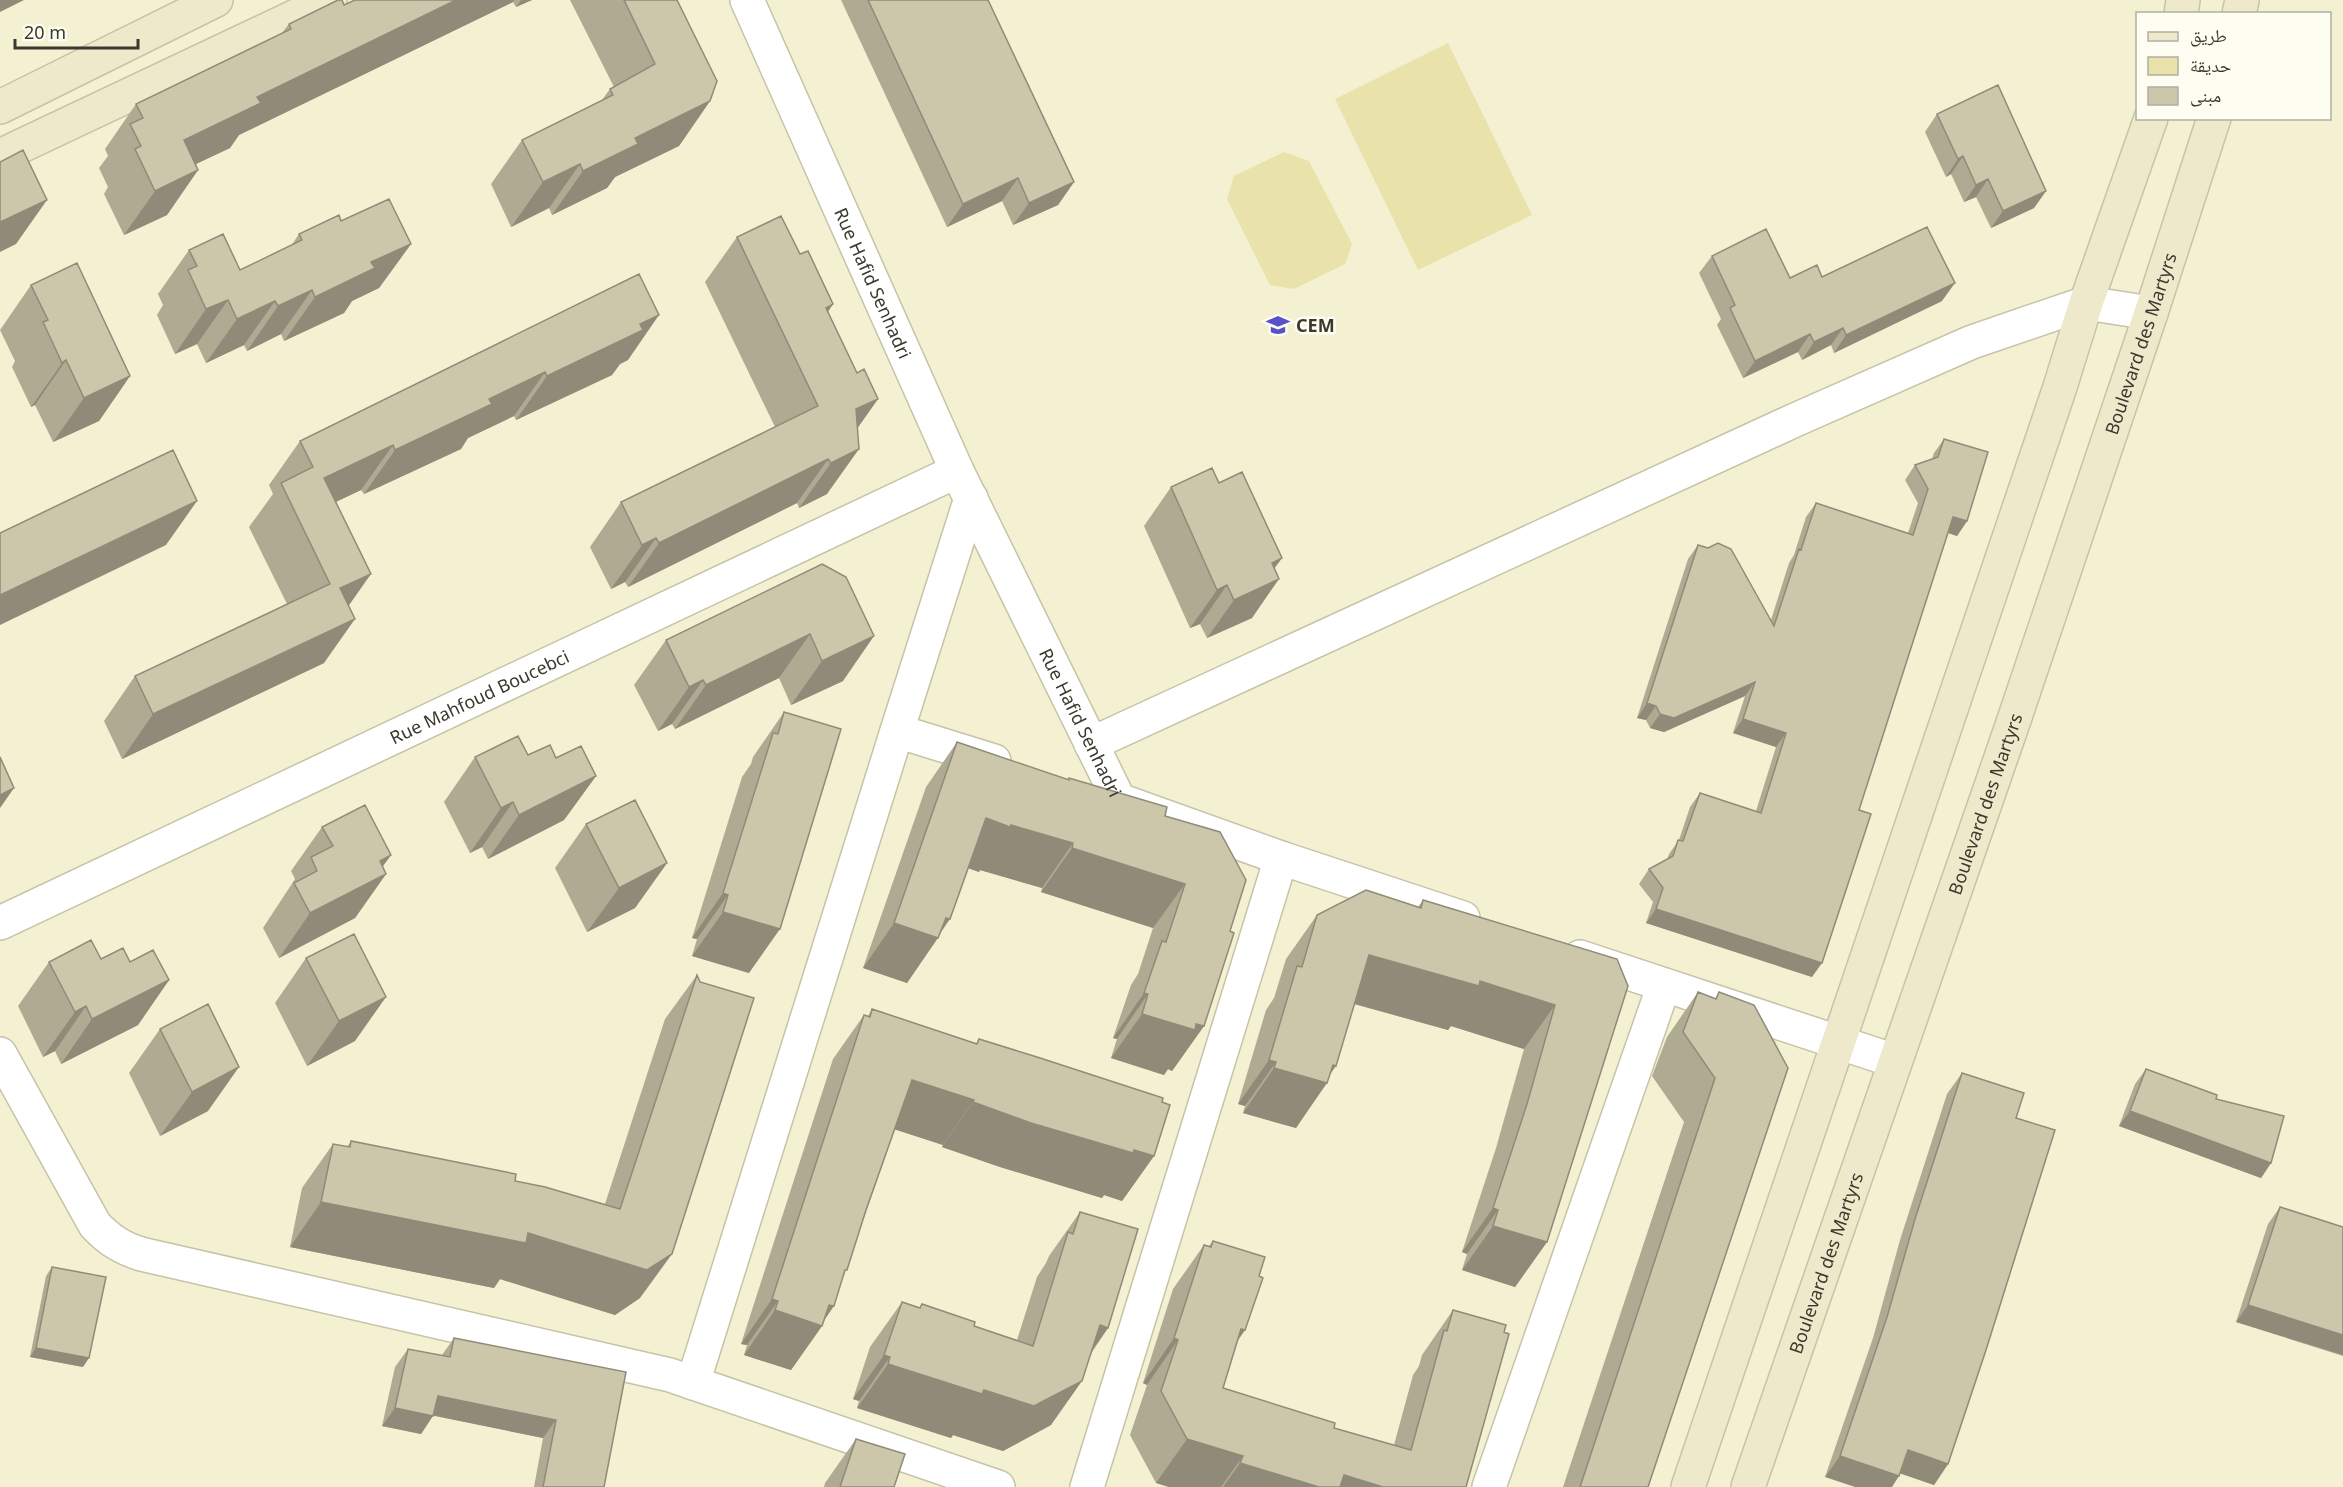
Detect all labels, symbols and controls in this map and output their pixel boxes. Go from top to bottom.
scale bar [15,12,138,50]
legend [2136,12,2331,120]
text: 20 m [24,20,66,44]
text: طريق [2190,23,2227,47]
text: حديقة [2190,53,2231,77]
text: مبنى [2190,83,2221,107]
street label: Rue Hafid Senhadri [829,204,917,362]
street label: Boulevard des Martyrs [2099,249,2182,438]
school or university icon: CEM [1265,312,1291,338]
place label: CEM [1296,313,1335,337]
street label: Rue Mahfoud Boucebci [386,644,573,749]
street label: Rue Hafid Senhadri [1034,644,1128,801]
street label: Boulevard des Martyrs [1942,710,2027,898]
street label: Boulevard des Martyrs [1783,1169,1868,1357]

